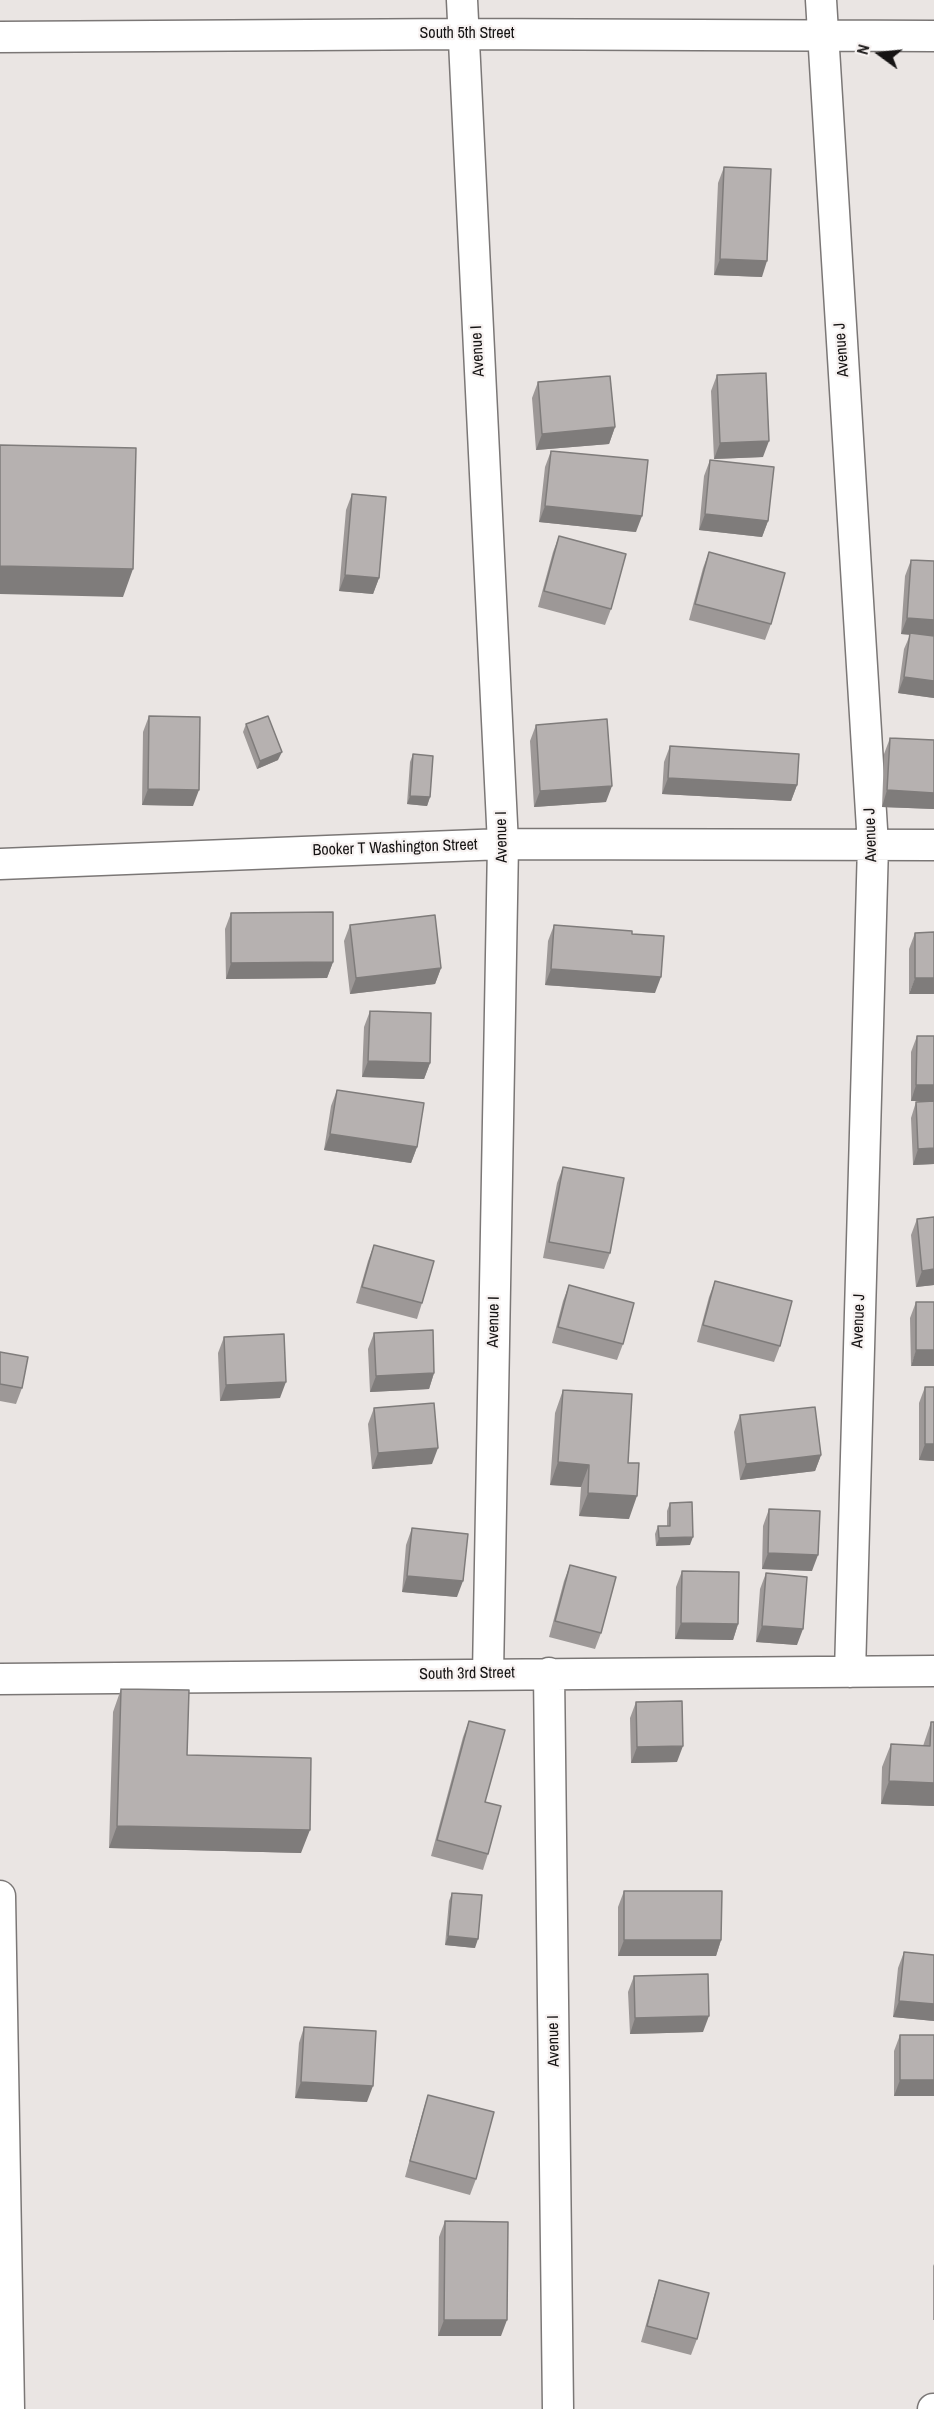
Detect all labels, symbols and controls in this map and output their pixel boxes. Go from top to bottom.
street label: South 5th Street [420,24,514,44]
north arrow [850,24,910,84]
text: N [851,42,874,57]
street label: Avenue J [831,322,853,378]
street label: Avenue I [467,325,489,377]
street label: Avenue J [860,807,882,863]
street label: Avenue I [492,811,512,863]
street label: Booker T Washington Street [312,836,478,860]
street label: Avenue J [848,1293,870,1349]
street label: Avenue I [484,1296,504,1348]
street label: South 3rd Street [419,1664,515,1684]
street label: Avenue I [544,2015,564,2067]

